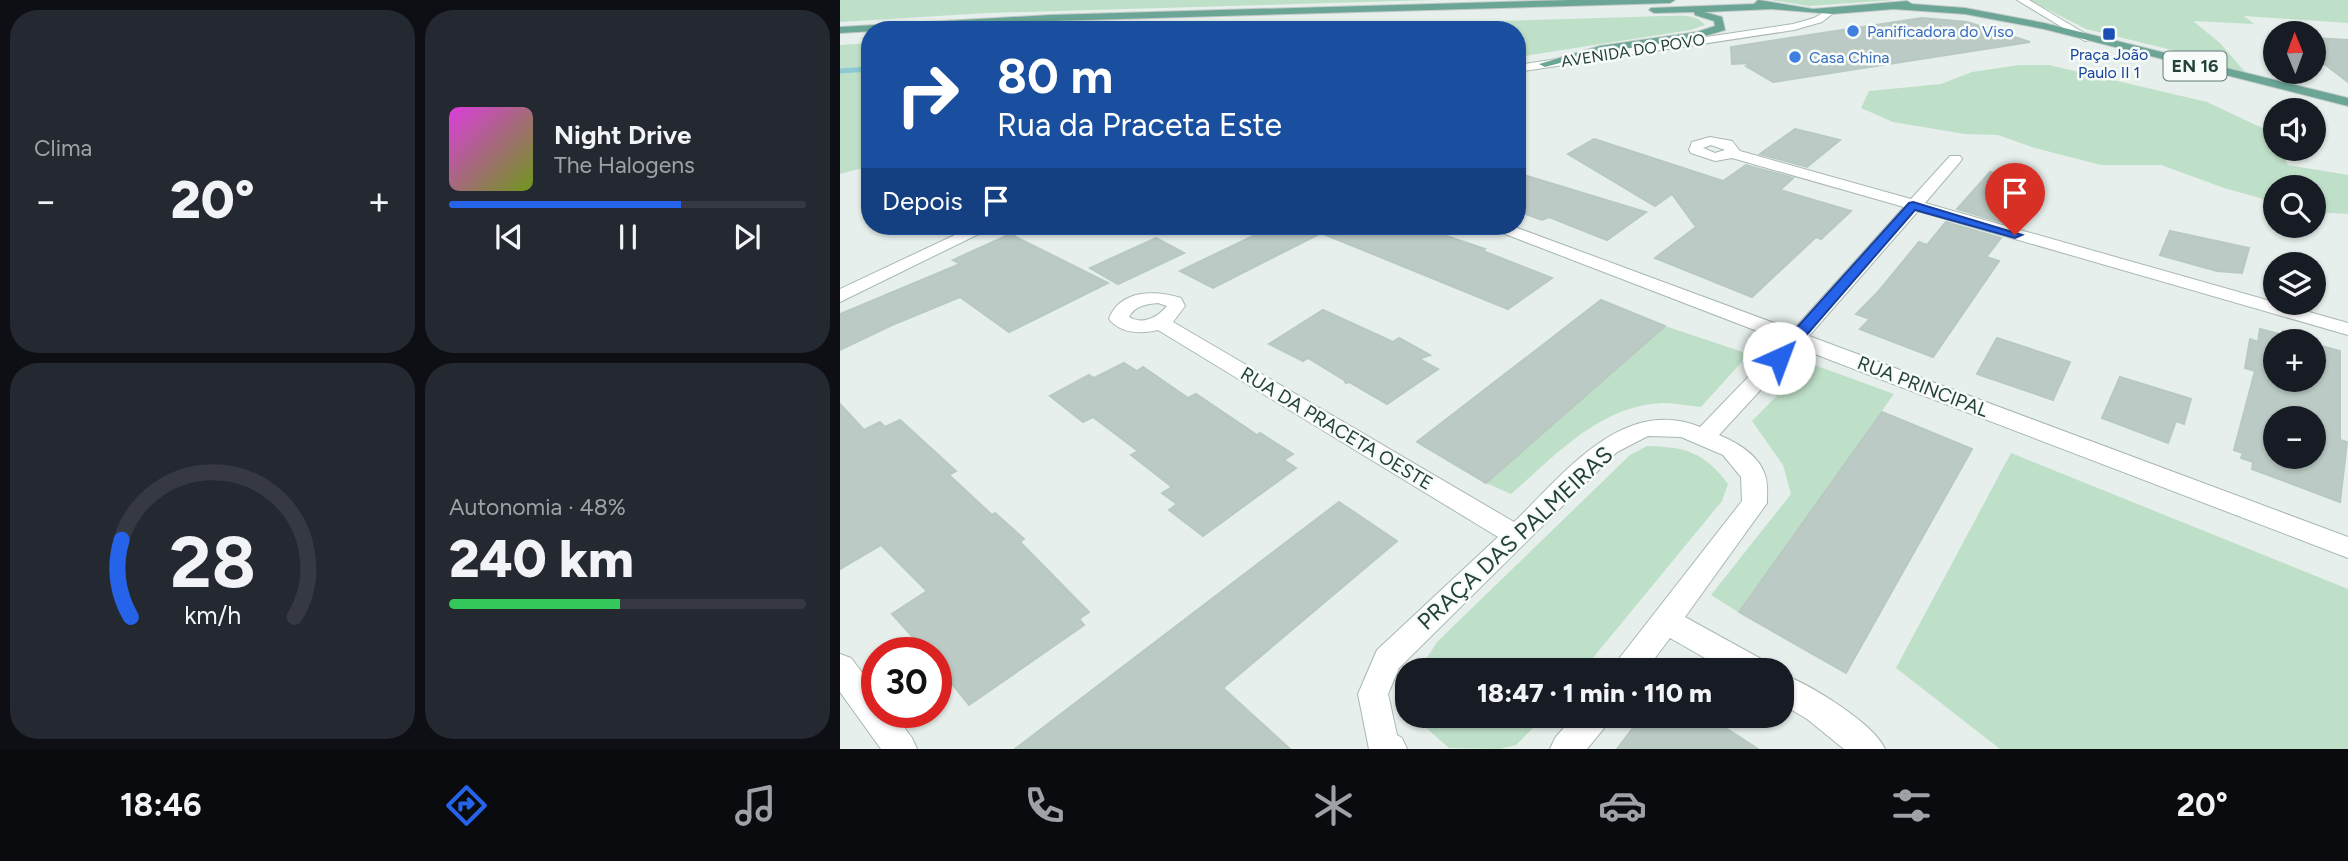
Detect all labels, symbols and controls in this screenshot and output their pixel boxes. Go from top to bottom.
north arrow [2263,21,2326,84]
map controls [2263,21,2326,469]
place label: Panificadora do Viso [1867,22,2014,41]
marker: Panificadora do Viso [1845,23,1861,39]
marker: Praça João Paulo II 1 [2101,26,2117,42]
street label: AVENIDA DO POVO [1560,30,1706,71]
place label: Praça João Paulo II 1 [2070,45,2148,82]
text: 80 m [997,46,1113,105]
place label: Casa China [1809,48,1890,67]
icon: right [882,49,973,140]
marker: Casa China [1787,49,1803,65]
road number: EN 16 [2164,52,2226,80]
button: sound [2263,98,2326,161]
text: Rua da Praceta Este [997,106,1282,144]
text: Night Drive [554,119,691,151]
text: Clima [34,134,92,162]
text: The Halogens [554,151,695,179]
pin [1985,163,2045,235]
text: 20° [170,169,255,231]
icon: arrive [1996,174,2034,212]
button: search [2263,175,2326,238]
text: − [34,178,58,224]
text: + [367,178,391,224]
icon: arrive [977,182,1015,220]
text: Depois [882,185,963,217]
icon: previous [490,218,528,256]
icon: pause [609,218,647,256]
icon: next [728,218,766,256]
button: layers [2263,252,2326,315]
position arrow [1742,321,1816,395]
button: + [2263,329,2326,392]
street label: RUA PRINCIPAL [1854,351,1992,422]
street label: RUA DA PRACETA OESTE [1237,362,1437,495]
button: − [2263,406,2326,469]
street label: PRAÇA DAS PALMEIRAS [1412,440,1618,636]
text: Autonomia · 48% [449,493,626,521]
text: 28 [169,518,256,605]
text: 240 km [449,528,634,590]
text: km/h [184,600,241,630]
speed limit sign: 30 [861,637,952,728]
text: 18:47 · 1 min · 110 m [1477,677,1712,709]
icon: directions [442,781,491,830]
icon: music [731,781,780,830]
icon: phone [1020,781,1069,830]
icon: climate [1309,781,1358,830]
icon: car [1598,781,1647,830]
icon: filters [1887,781,1936,830]
text: 18:46 [120,786,202,824]
text: 20° [2176,786,2228,824]

